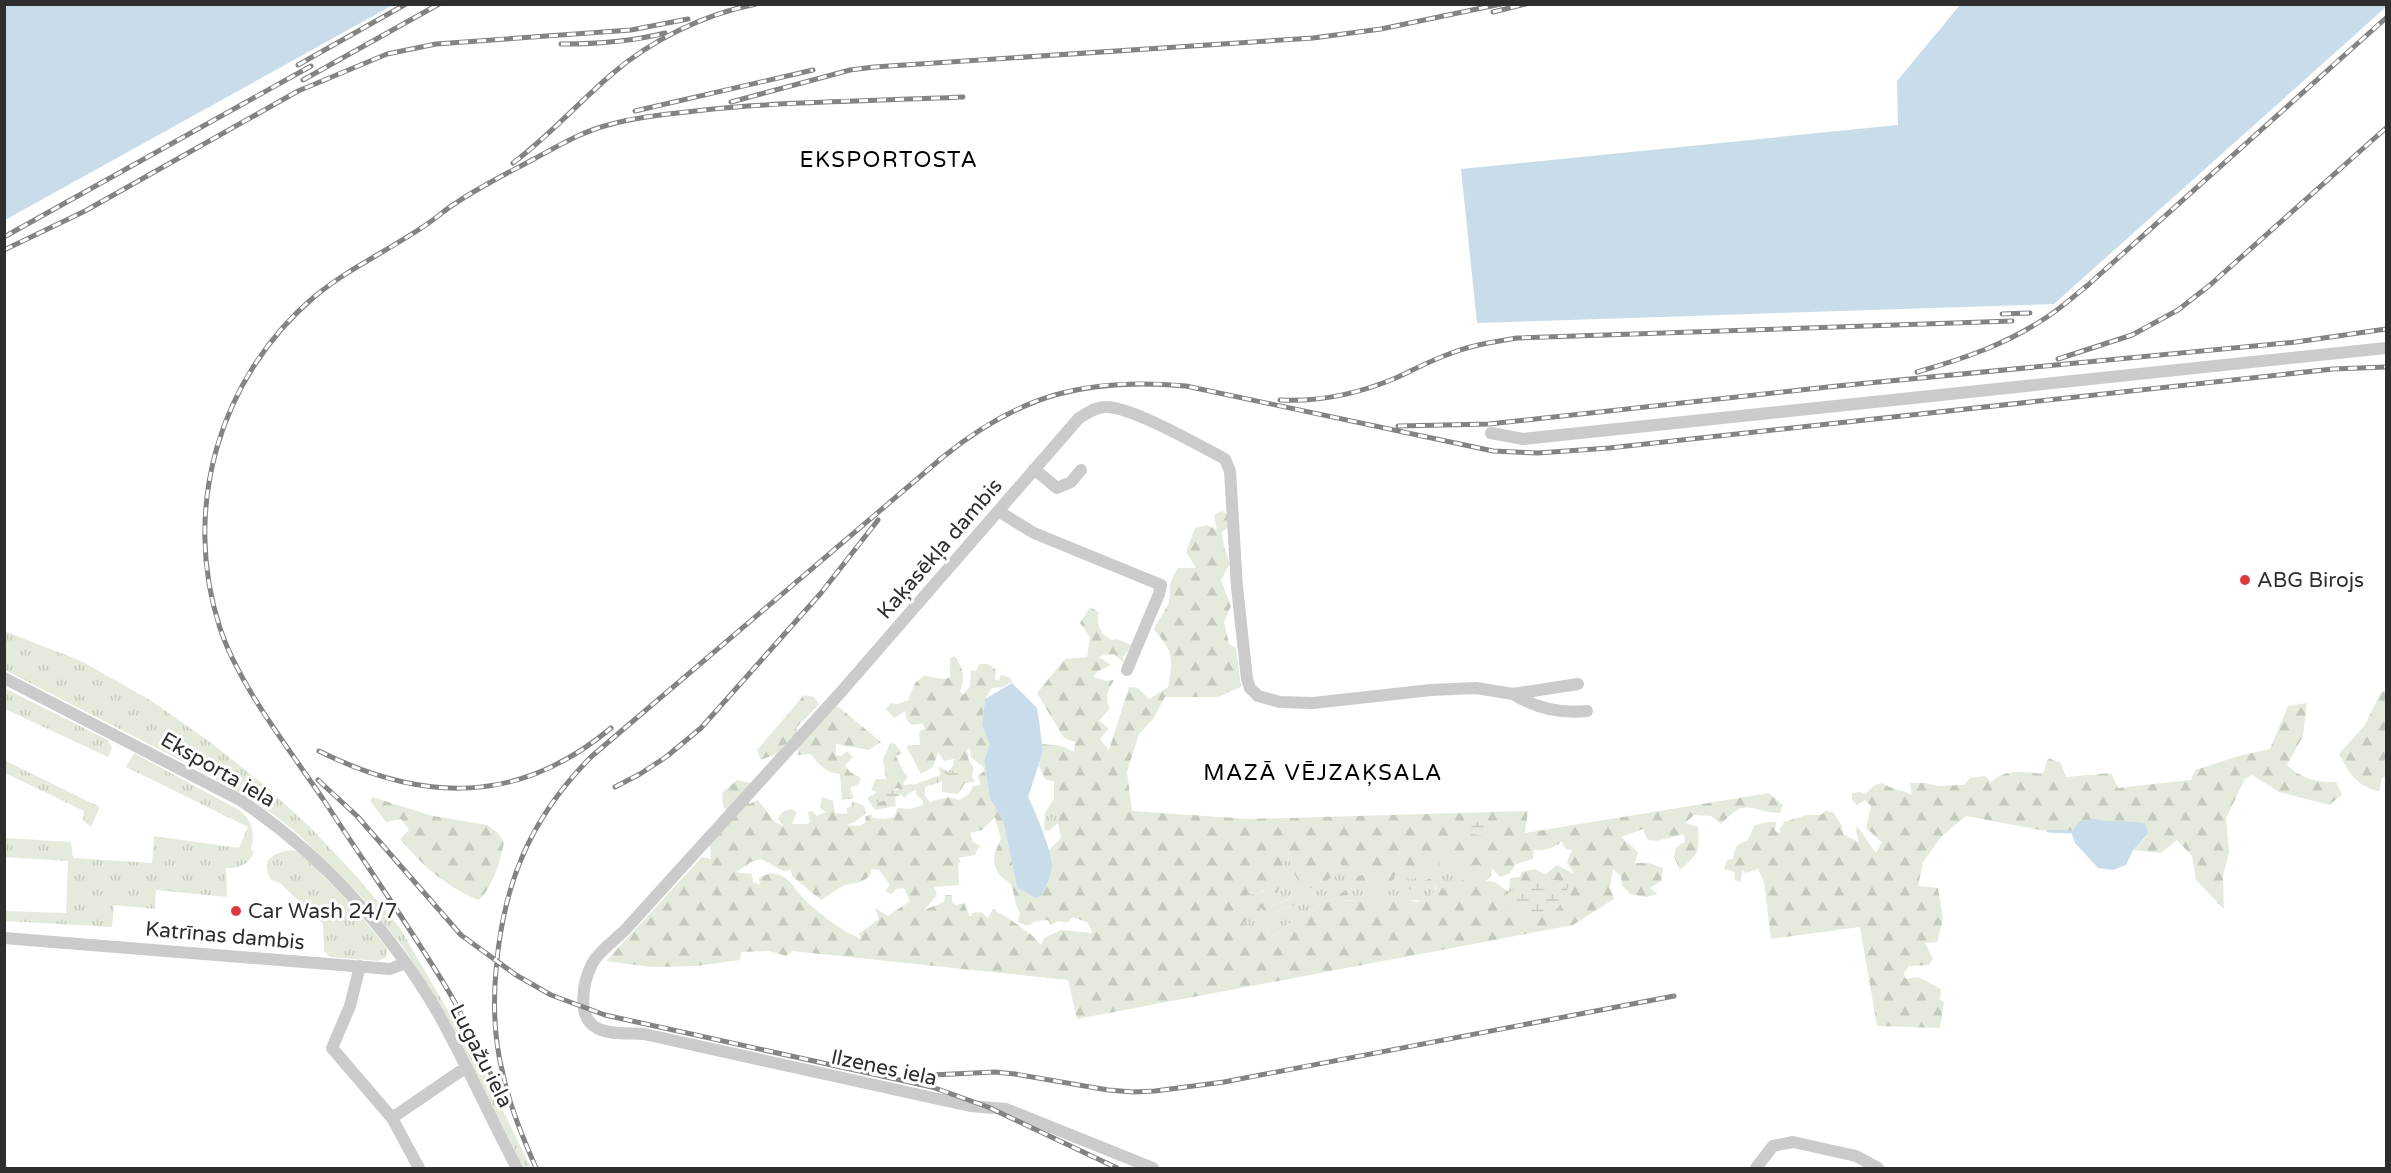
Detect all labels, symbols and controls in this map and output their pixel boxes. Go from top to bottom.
district label: EKSPORTOSTA [799,147,979,173]
street label: Kaķasēkļa dambis [872,474,1008,624]
place label: ABG Birojs [2257,568,2364,593]
marker: ABG Birojs [2238,573,2252,587]
street label: Eksporta iela [156,727,280,813]
district label: MAZĀ VĒJZAĶSALA [1203,760,1443,786]
place label: Car Wash 24/7 [248,899,398,924]
marker: Car Wash 24/7 [229,904,243,918]
street label: Katrīnas dambis [144,917,306,955]
street label: Lugažu iela [444,1000,518,1112]
street label: Ilzenes iela [829,1045,939,1091]

